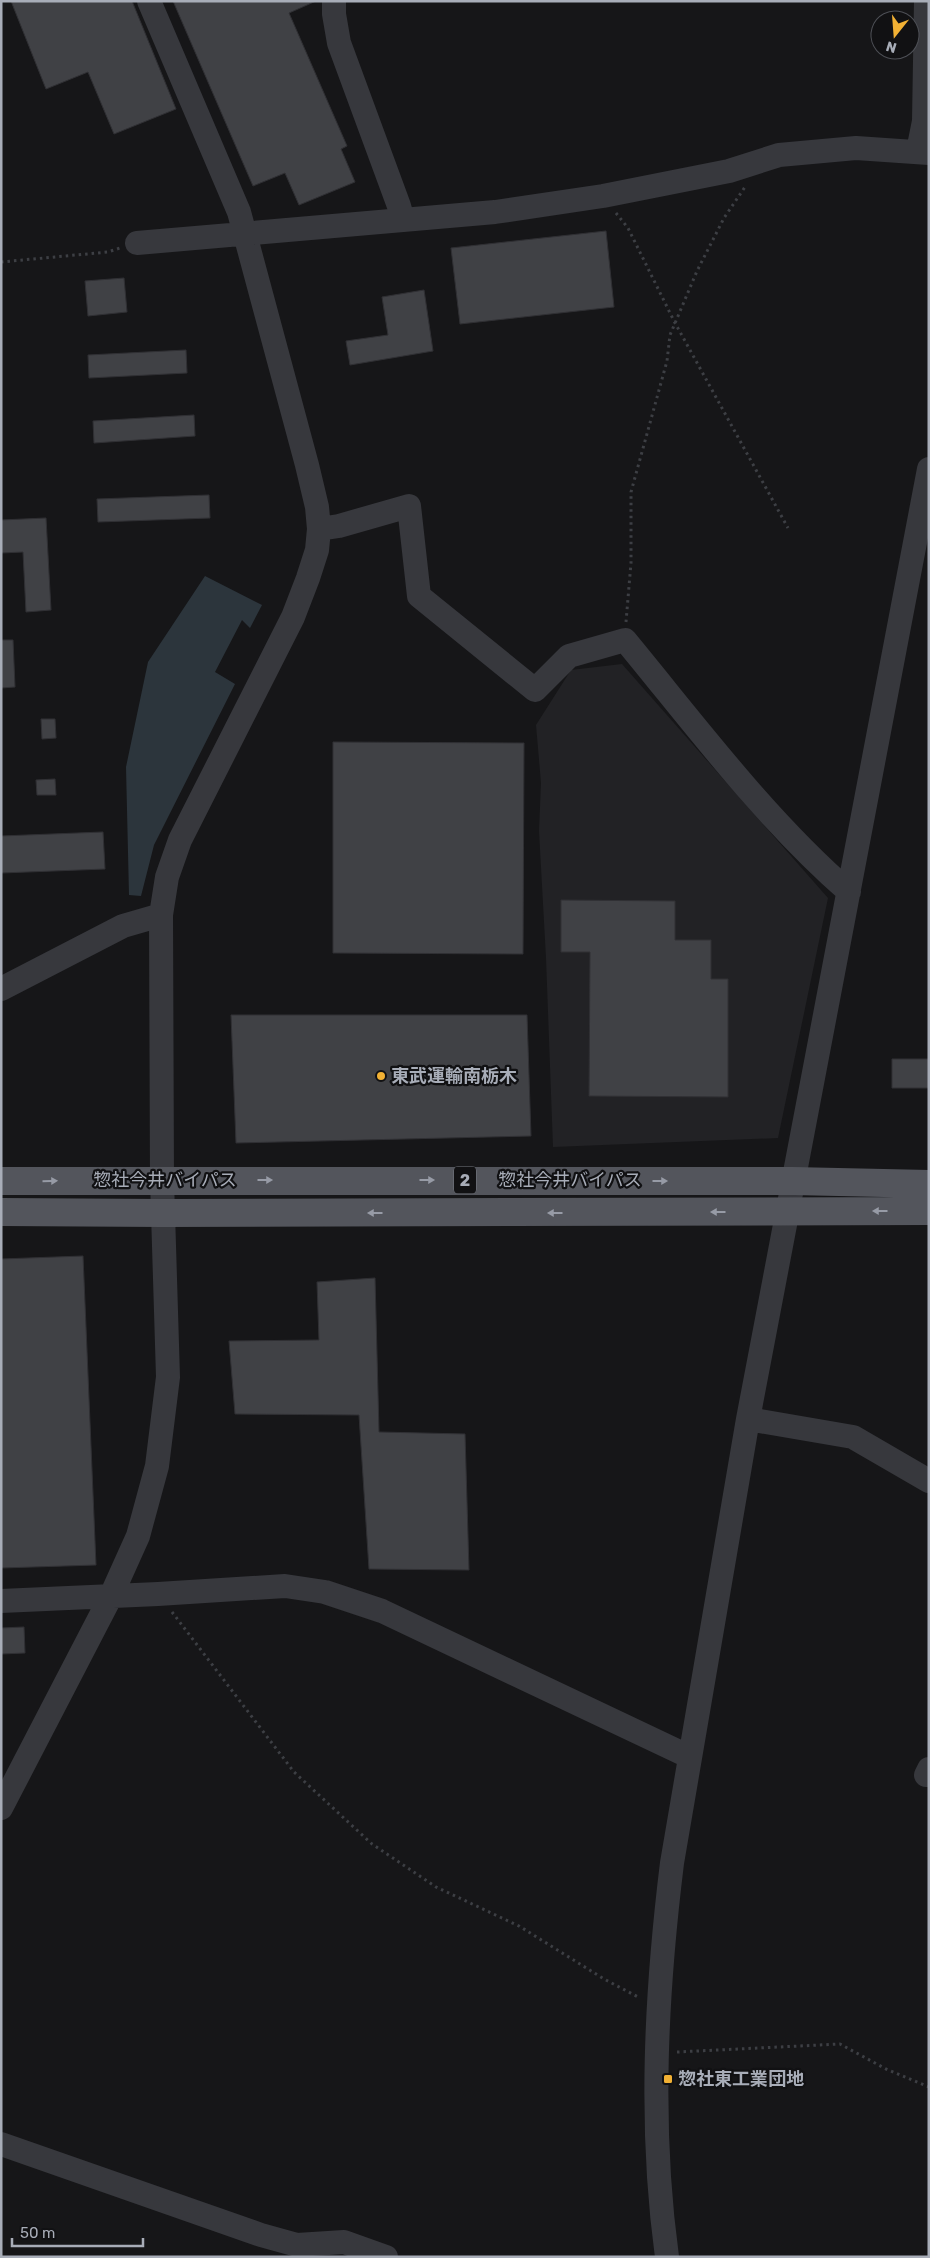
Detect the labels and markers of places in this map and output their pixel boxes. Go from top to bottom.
place label: 東武運輸南栃木 [391,1065,517,1087]
marker: 東武運輸南栃木 [375,1070,387,1082]
place label: 惣社東工業団地 [678,2068,804,2090]
marker: 惣社東工業団地 [662,2073,674,2085]

